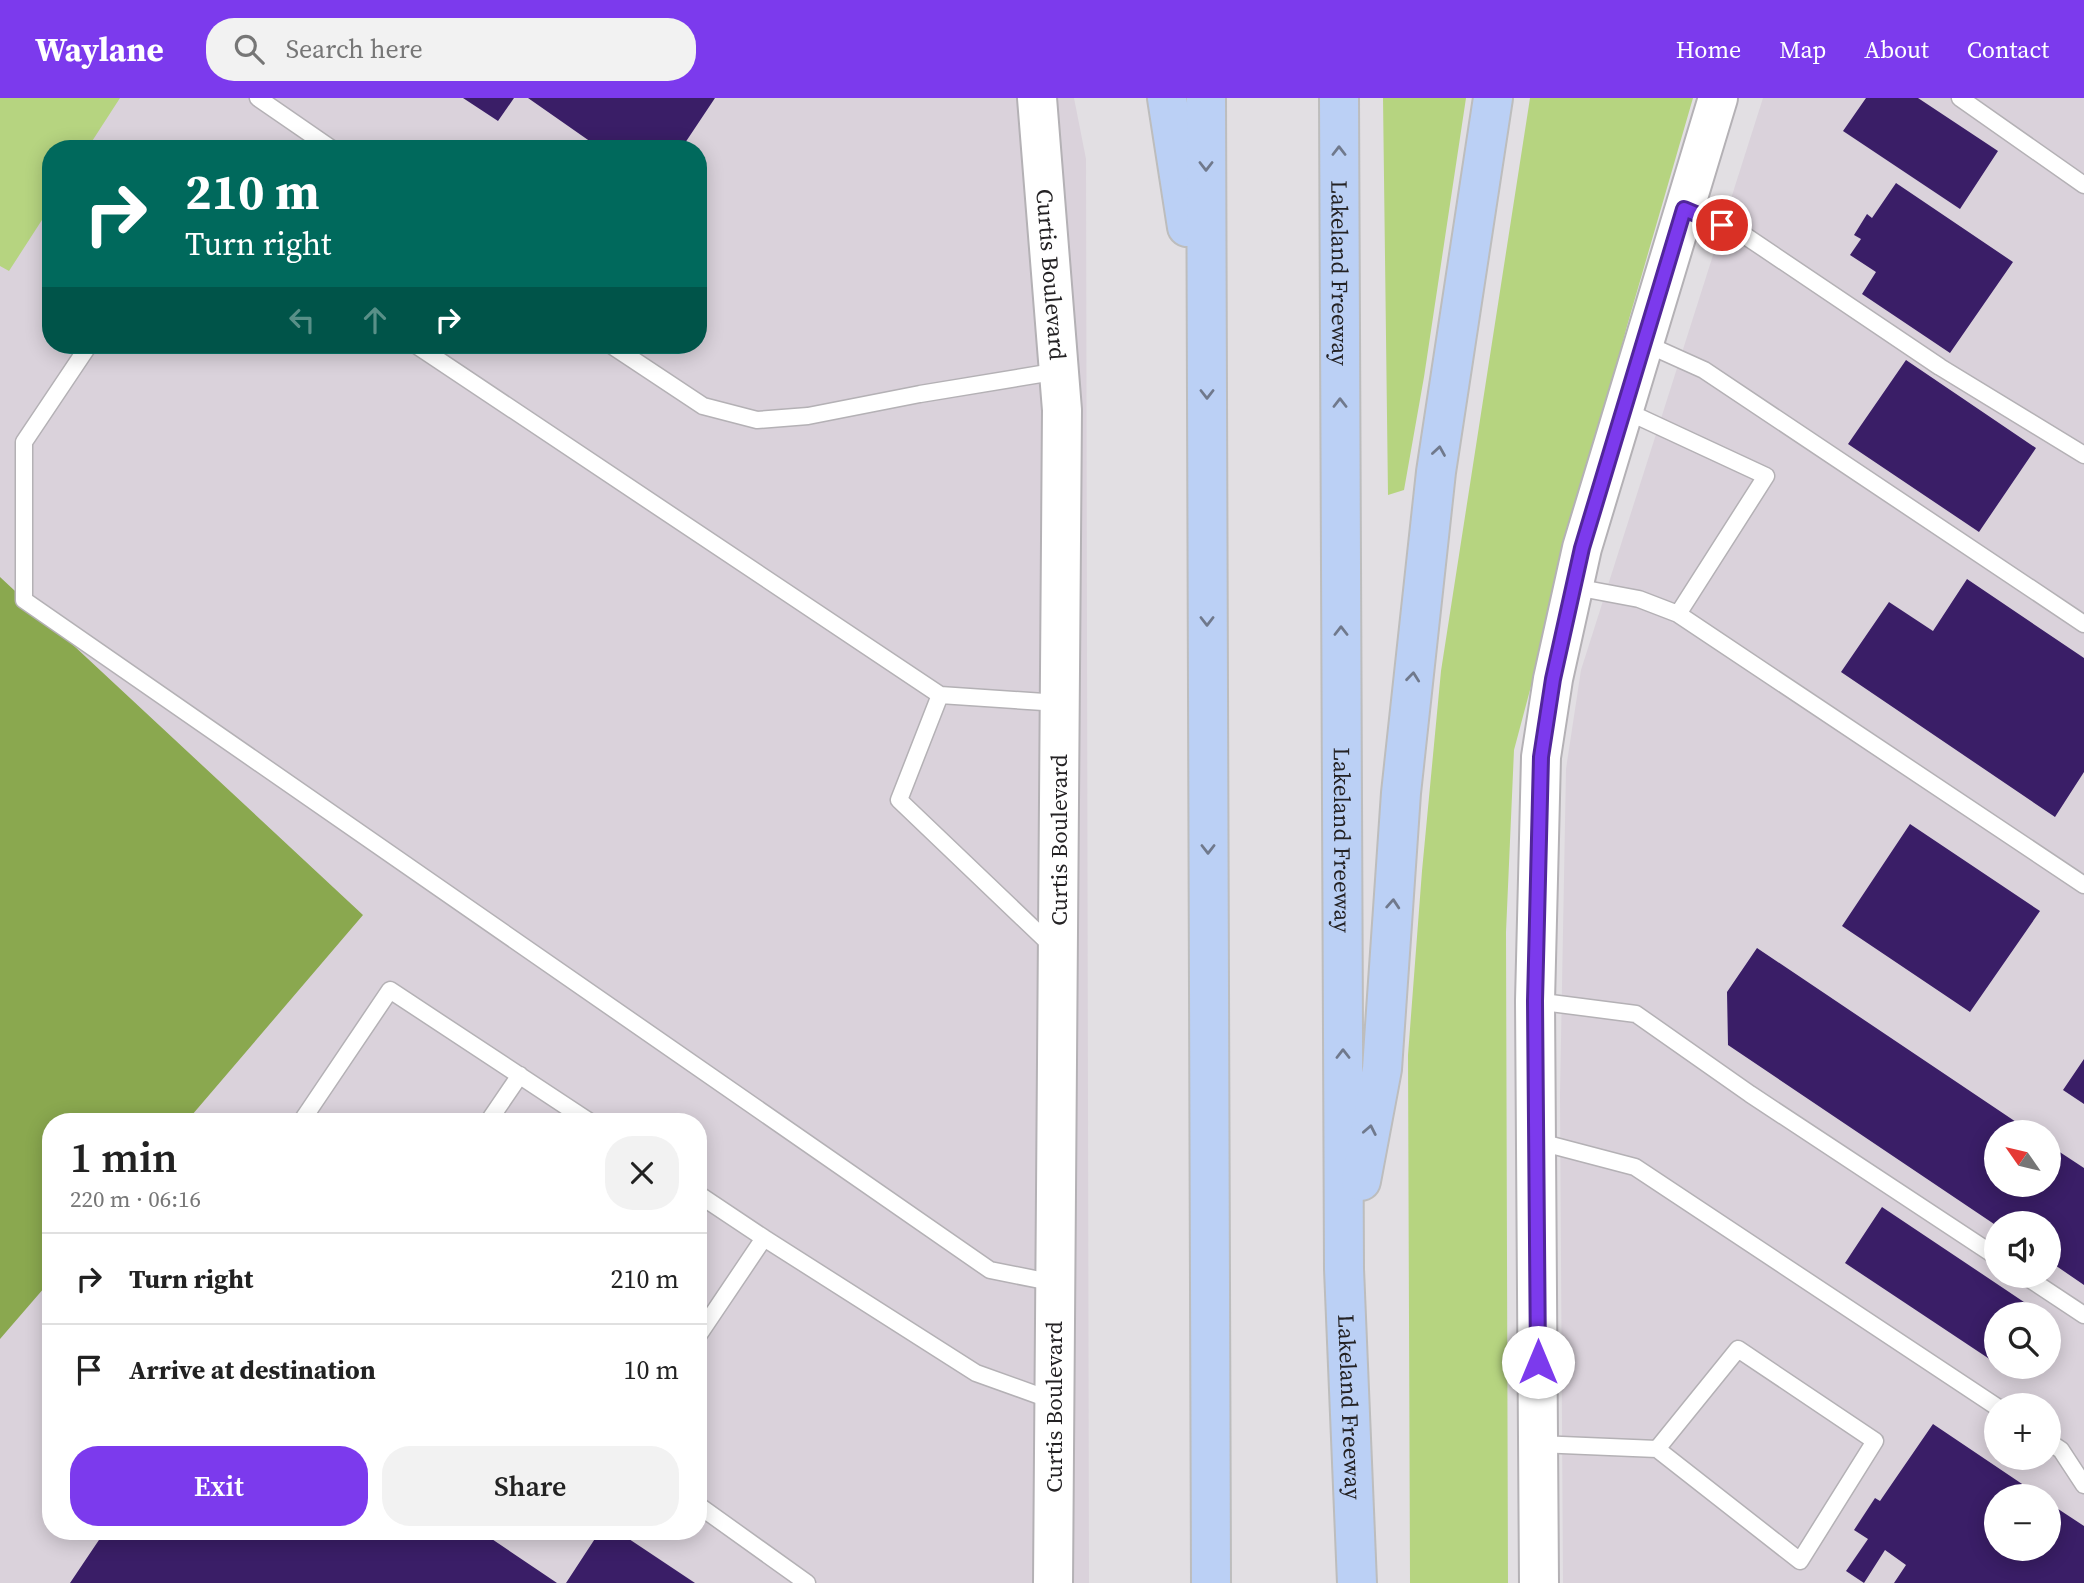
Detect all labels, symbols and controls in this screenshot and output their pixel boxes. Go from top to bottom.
search box [206,18,696,81]
text: Waylane [35,27,164,72]
icon: search [230,30,268,68]
text: Search here [286,31,423,67]
text: Home [1676,33,1741,66]
text: Map [1779,33,1826,66]
text: About [1864,33,1929,66]
text: Contact [1967,33,2049,66]
one-way arrow [1331,145,1347,156]
text: 210 m [185,158,320,225]
one-way arrow [1198,161,1214,172]
icon: right [70,168,161,259]
street label: Lakeland Freeway [1323,180,1356,366]
street label: Curtis Boulevard [1028,188,1074,361]
pin [1692,195,1752,255]
icon: arrive [1703,206,1741,244]
text: Turn right [185,222,331,266]
icon: left [283,301,321,339]
icon: ahead [356,301,394,339]
icon: right [429,301,467,339]
one-way arrow [1199,388,1214,399]
one-way arrow [1332,397,1348,408]
one-way arrow [1431,446,1446,457]
one-way arrow [1199,616,1215,627]
one-way arrow [1333,625,1349,635]
one-way arrow [1406,672,1421,683]
street label: Lakeland Freeway [1326,747,1359,933]
street label: Curtis Boulevard [1043,754,1075,926]
one-way arrow [1200,844,1216,854]
one-way arrow [1385,898,1400,909]
one-way arrow [1335,1048,1351,1059]
north arrow [1984,1120,2062,1197]
map controls [1984,1120,2061,1561]
one-way arrow [1362,1124,1377,1136]
text: 1 min [70,1128,178,1186]
button: close [605,1136,679,1210]
text: 220 m · 06:16 [70,1183,201,1215]
button: sound [1984,1211,2061,1288]
icon: right [70,1260,108,1298]
text: Turn right [129,1261,253,1297]
text: 210 m [611,1261,679,1297]
button: search [1984,1302,2061,1379]
street label: Lakeland Freeway [1330,1313,1370,1501]
street label: Curtis Boulevard [1038,1321,1070,1493]
position arrow [1501,1325,1575,1399]
icon: arrive [70,1351,108,1389]
text: Arrive at destination [129,1352,376,1388]
text: 10 m [624,1352,679,1388]
button: + [1984,1393,2061,1470]
button: Exit [70,1446,368,1526]
button: Share [382,1446,679,1526]
button: − [1984,1484,2061,1561]

